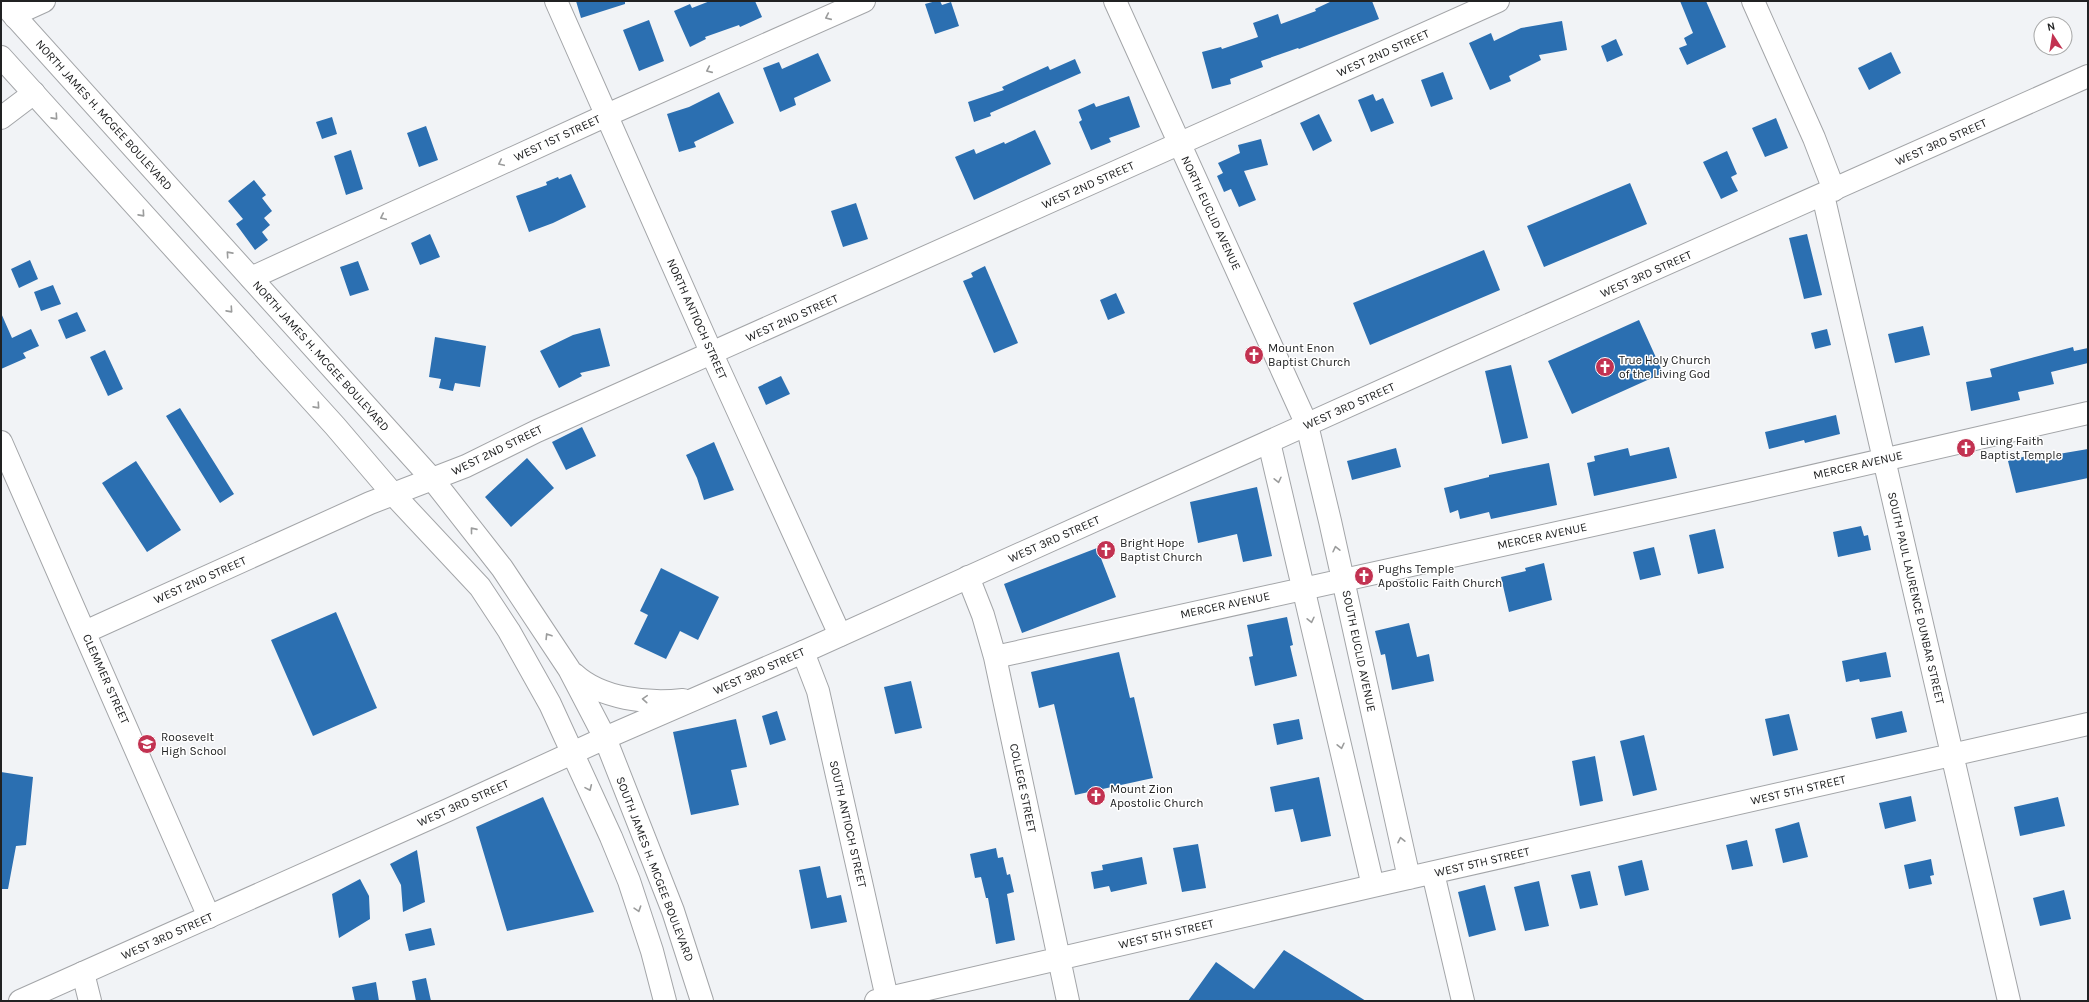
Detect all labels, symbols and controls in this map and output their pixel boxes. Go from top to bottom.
one-way arrow [825,12,832,20]
north arrow [2033,16,2073,56]
text: N [2046,20,2056,34]
street label: WEST 2ND STREET [1335,26,1431,80]
street label: NORTH JAMES H. MCGEE BOULEVARD [33,37,175,193]
one-way arrow [706,65,714,73]
one-way arrow [51,112,58,120]
street label: WEST 1ST STREET [512,112,602,164]
street label: WEST 3RD STREET [1893,115,1989,169]
street label: NORTH EUCLID AVENUE [1178,154,1244,272]
street label: WEST 2ND STREET [1040,158,1136,212]
one-way arrow [498,159,505,167]
one-way arrow [138,209,145,216]
one-way arrow [380,213,387,221]
street label: WEST 3RD STREET [1598,247,1694,301]
one-way arrow [227,251,234,259]
street label: NORTH ANTIOCH STREET [664,256,730,382]
street label: NORTH JAMES H. MCGEE BOULEVARD [250,278,392,434]
street label: WEST 2ND STREET [744,291,840,345]
one-way arrow [225,305,232,313]
place label: Mount Enon Baptist Church [1268,341,1350,369]
church icon: Mount Enon Baptist Church [1243,344,1265,366]
place label: True Holy Church of the Living God [1619,353,1711,381]
church icon: True Holy Church of the Living God [1594,356,1616,378]
street label: WEST 3RD STREET [1301,379,1397,433]
one-way arrow [312,402,319,409]
street label: WEST 2ND STREET [449,422,545,478]
place label: Living Faith Baptist Temple [1980,434,2062,462]
church icon: Living Faith Baptist Temple [1955,437,1977,459]
street label: MERCER AVENUE [1812,448,1904,482]
one-way arrow [1274,477,1282,483]
street label: SOUTH PAUL LAURENCE DUNBAR STREET [1885,491,1947,705]
street label: WEST 3RD STREET [1006,512,1102,566]
street label: MERCER AVENUE [1496,520,1588,552]
one-way arrow [470,528,477,535]
place label: Bright Hope Baptist Church [1120,536,1202,564]
church icon: Bright Hope Baptist Church [1095,539,1117,561]
one-way arrow [1333,546,1341,552]
street label: WEST 2ND STREET [152,553,248,607]
place label: Pughs Temple Apostolic Faith Church [1378,562,1502,590]
church icon: Pughs Temple Apostolic Faith Church [1353,565,1375,587]
street label: MERCER AVENUE [1179,589,1271,621]
street label: SOUTH EUCLID AVENUE [1339,589,1379,713]
one-way arrow [1306,617,1314,623]
street label: CLEMMER STREET [80,632,132,726]
one-way arrow [546,633,553,640]
street label: WEST 3RD STREET [711,644,807,698]
one-way arrow [642,695,648,704]
place label: Roosevelt High School [161,730,227,758]
school or university icon: Roosevelt High School [136,733,158,755]
street label: COLLEGE STREET [1007,742,1039,834]
one-way arrow [1336,743,1345,750]
street label: SOUTH ANTIOCH STREET [827,759,869,889]
street label: WEST 5TH STREET [1749,772,1847,808]
street label: SOUTH JAMES H. MCGEE BOULEVARD [613,775,697,964]
street label: WEST 3RD STREET [415,776,511,830]
place label: Mount Zion Apostolic Church [1110,782,1203,810]
one-way arrow [584,784,592,792]
church icon: Mount Zion Apostolic Church [1085,785,1107,807]
one-way arrow [1397,837,1405,843]
street label: WEST 5TH STREET [1433,844,1531,880]
one-way arrow [633,905,641,912]
street label: WEST 3RD STREET [119,909,215,963]
street label: WEST 5TH STREET [1117,916,1215,952]

